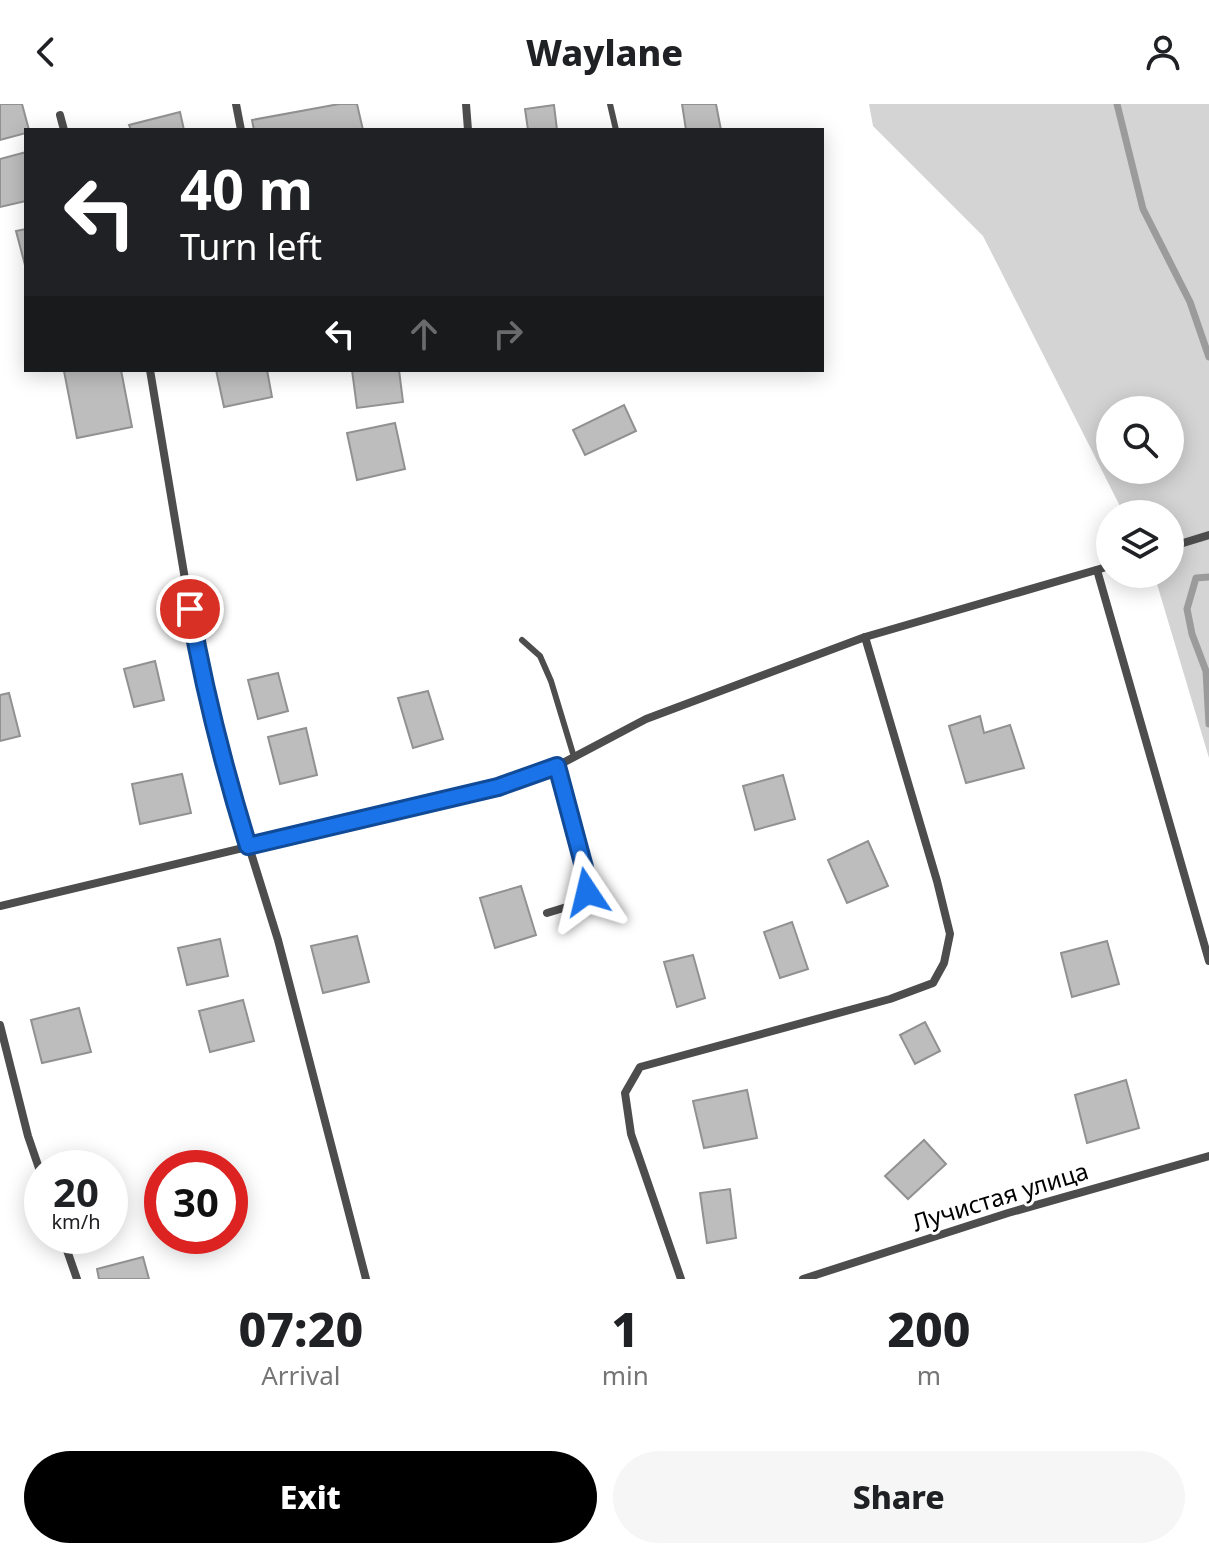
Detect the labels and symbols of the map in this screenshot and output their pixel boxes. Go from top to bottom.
pin [156,575,224,643]
position arrow [545,850,629,934]
speed limit sign: 30 [144,1150,248,1254]
street label: Лучистая улица [908,1154,1092,1238]

